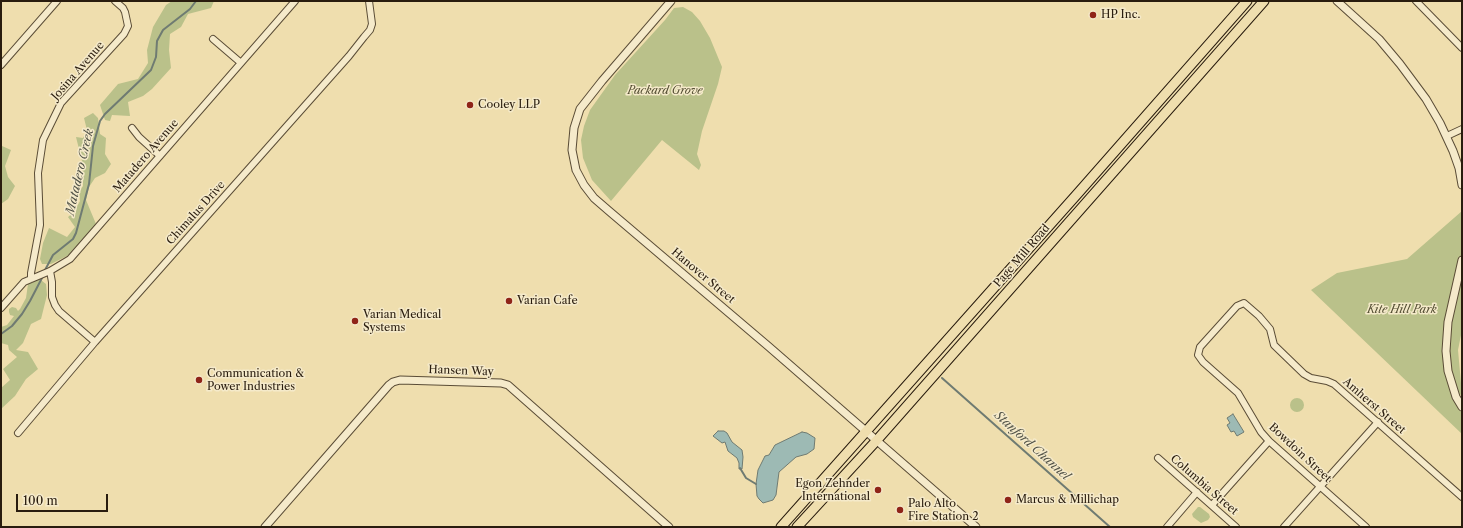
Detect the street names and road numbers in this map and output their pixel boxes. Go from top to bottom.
street label: Josina Avenue [49,39,107,103]
street label: Matadero Avenue [111,117,181,195]
street label: Chimalus Drive [164,178,228,248]
street label: Page Mill Road [991,222,1053,290]
street label: Hanover Street [669,246,737,306]
street label: Hansen Way [428,363,494,379]
street label: Amherst Street [1340,375,1408,437]
street label: Bowdoin Street [1266,421,1334,485]
street label: Columbia Street [1167,452,1241,518]

